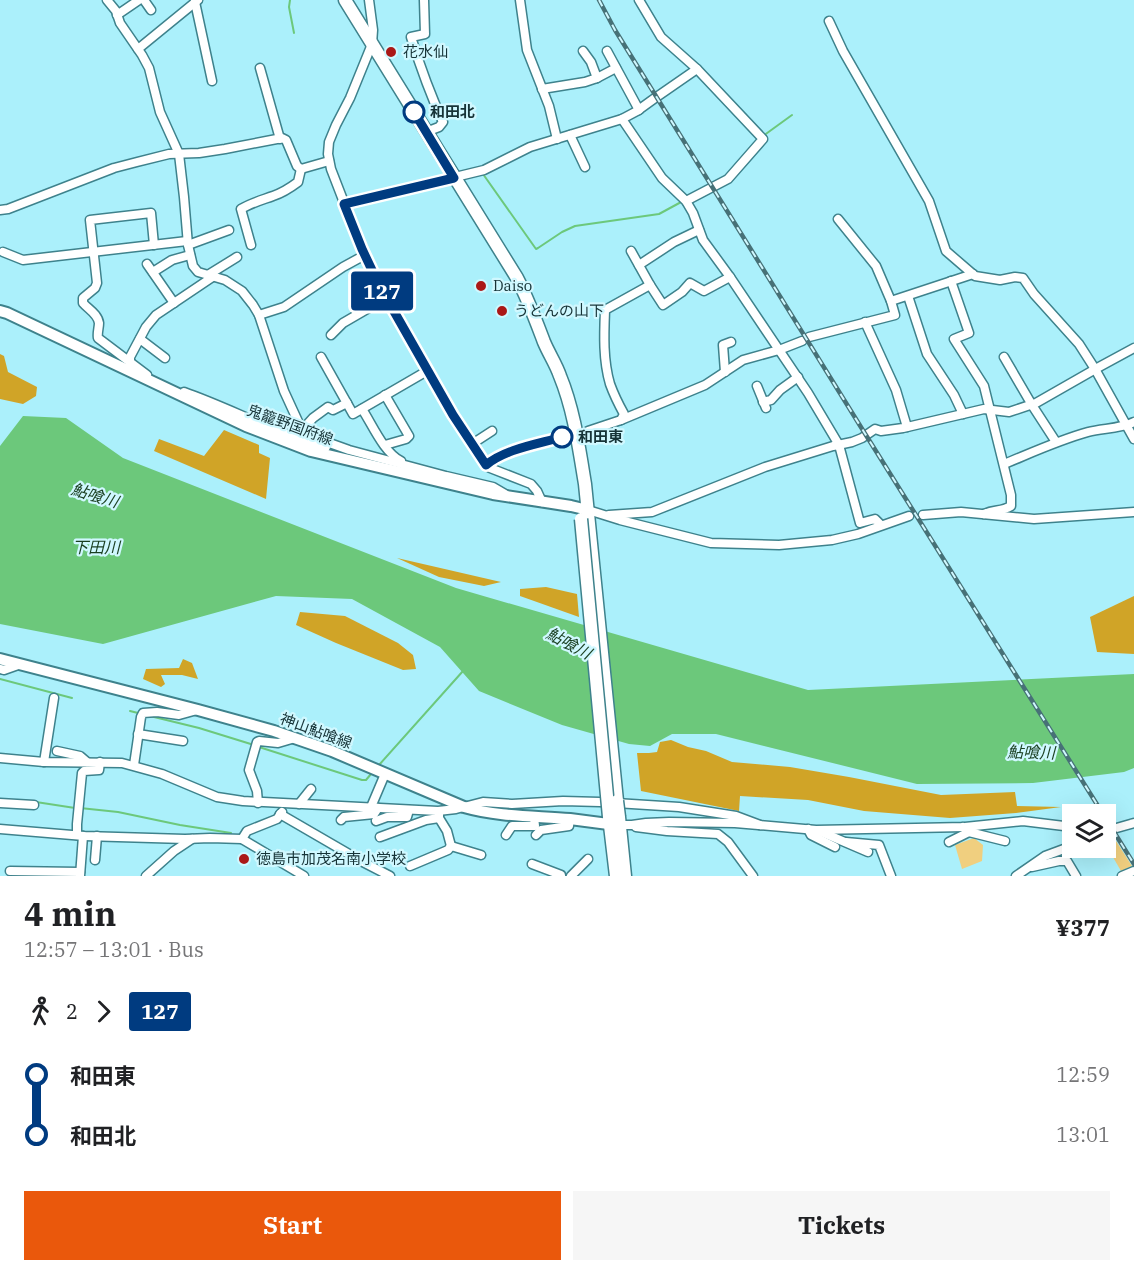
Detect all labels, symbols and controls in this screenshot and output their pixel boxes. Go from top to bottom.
place label: 花水仙 [403,42,448,61]
marker: 花水仙 [384,45,398,59]
marker: 和田北 [403,101,425,123]
place label: 和田北 [430,102,475,121]
line badge: 127 [348,272,416,310]
place label: Daiso [493,276,532,295]
text: 127 [363,277,401,305]
marker: Daiso [474,279,488,293]
place label: うどんの山下 [514,301,604,320]
marker: うどんの山下 [495,304,509,318]
street label: 鬼籠野国府線 [245,400,336,449]
marker: 和田東 [551,426,573,448]
place label: 和田東 [578,427,623,446]
water label: 鮎喰川 [69,478,123,512]
water label: 下田川 [72,537,122,557]
water label: 鮎喰川 [543,623,597,664]
street label: 神山鮎喰線 [278,709,355,752]
water label: 鮎喰川 [1007,742,1057,762]
map controls [1062,804,1116,858]
button: layers [1062,804,1116,858]
place label: 徳島市加茂名南小学校 [256,849,406,868]
marker: 徳島市加茂名南小学校 [237,852,251,866]
text: 4 min [24,892,116,935]
text: ¥377 [1055,913,1110,942]
text: 12:57 – 13:01 · Bus [24,936,204,963]
icon: walk [24,995,57,1028]
icon: forward [87,995,120,1028]
text: 127 [141,997,179,1025]
text: 2 [66,998,78,1025]
text: 和田東 [70,1061,136,1090]
text: 12:59 [1056,1061,1110,1088]
text: 和田北 [70,1121,136,1150]
text: 13:01 [1056,1121,1110,1148]
button: Start [24,1191,561,1260]
button: Tickets [573,1191,1110,1260]

